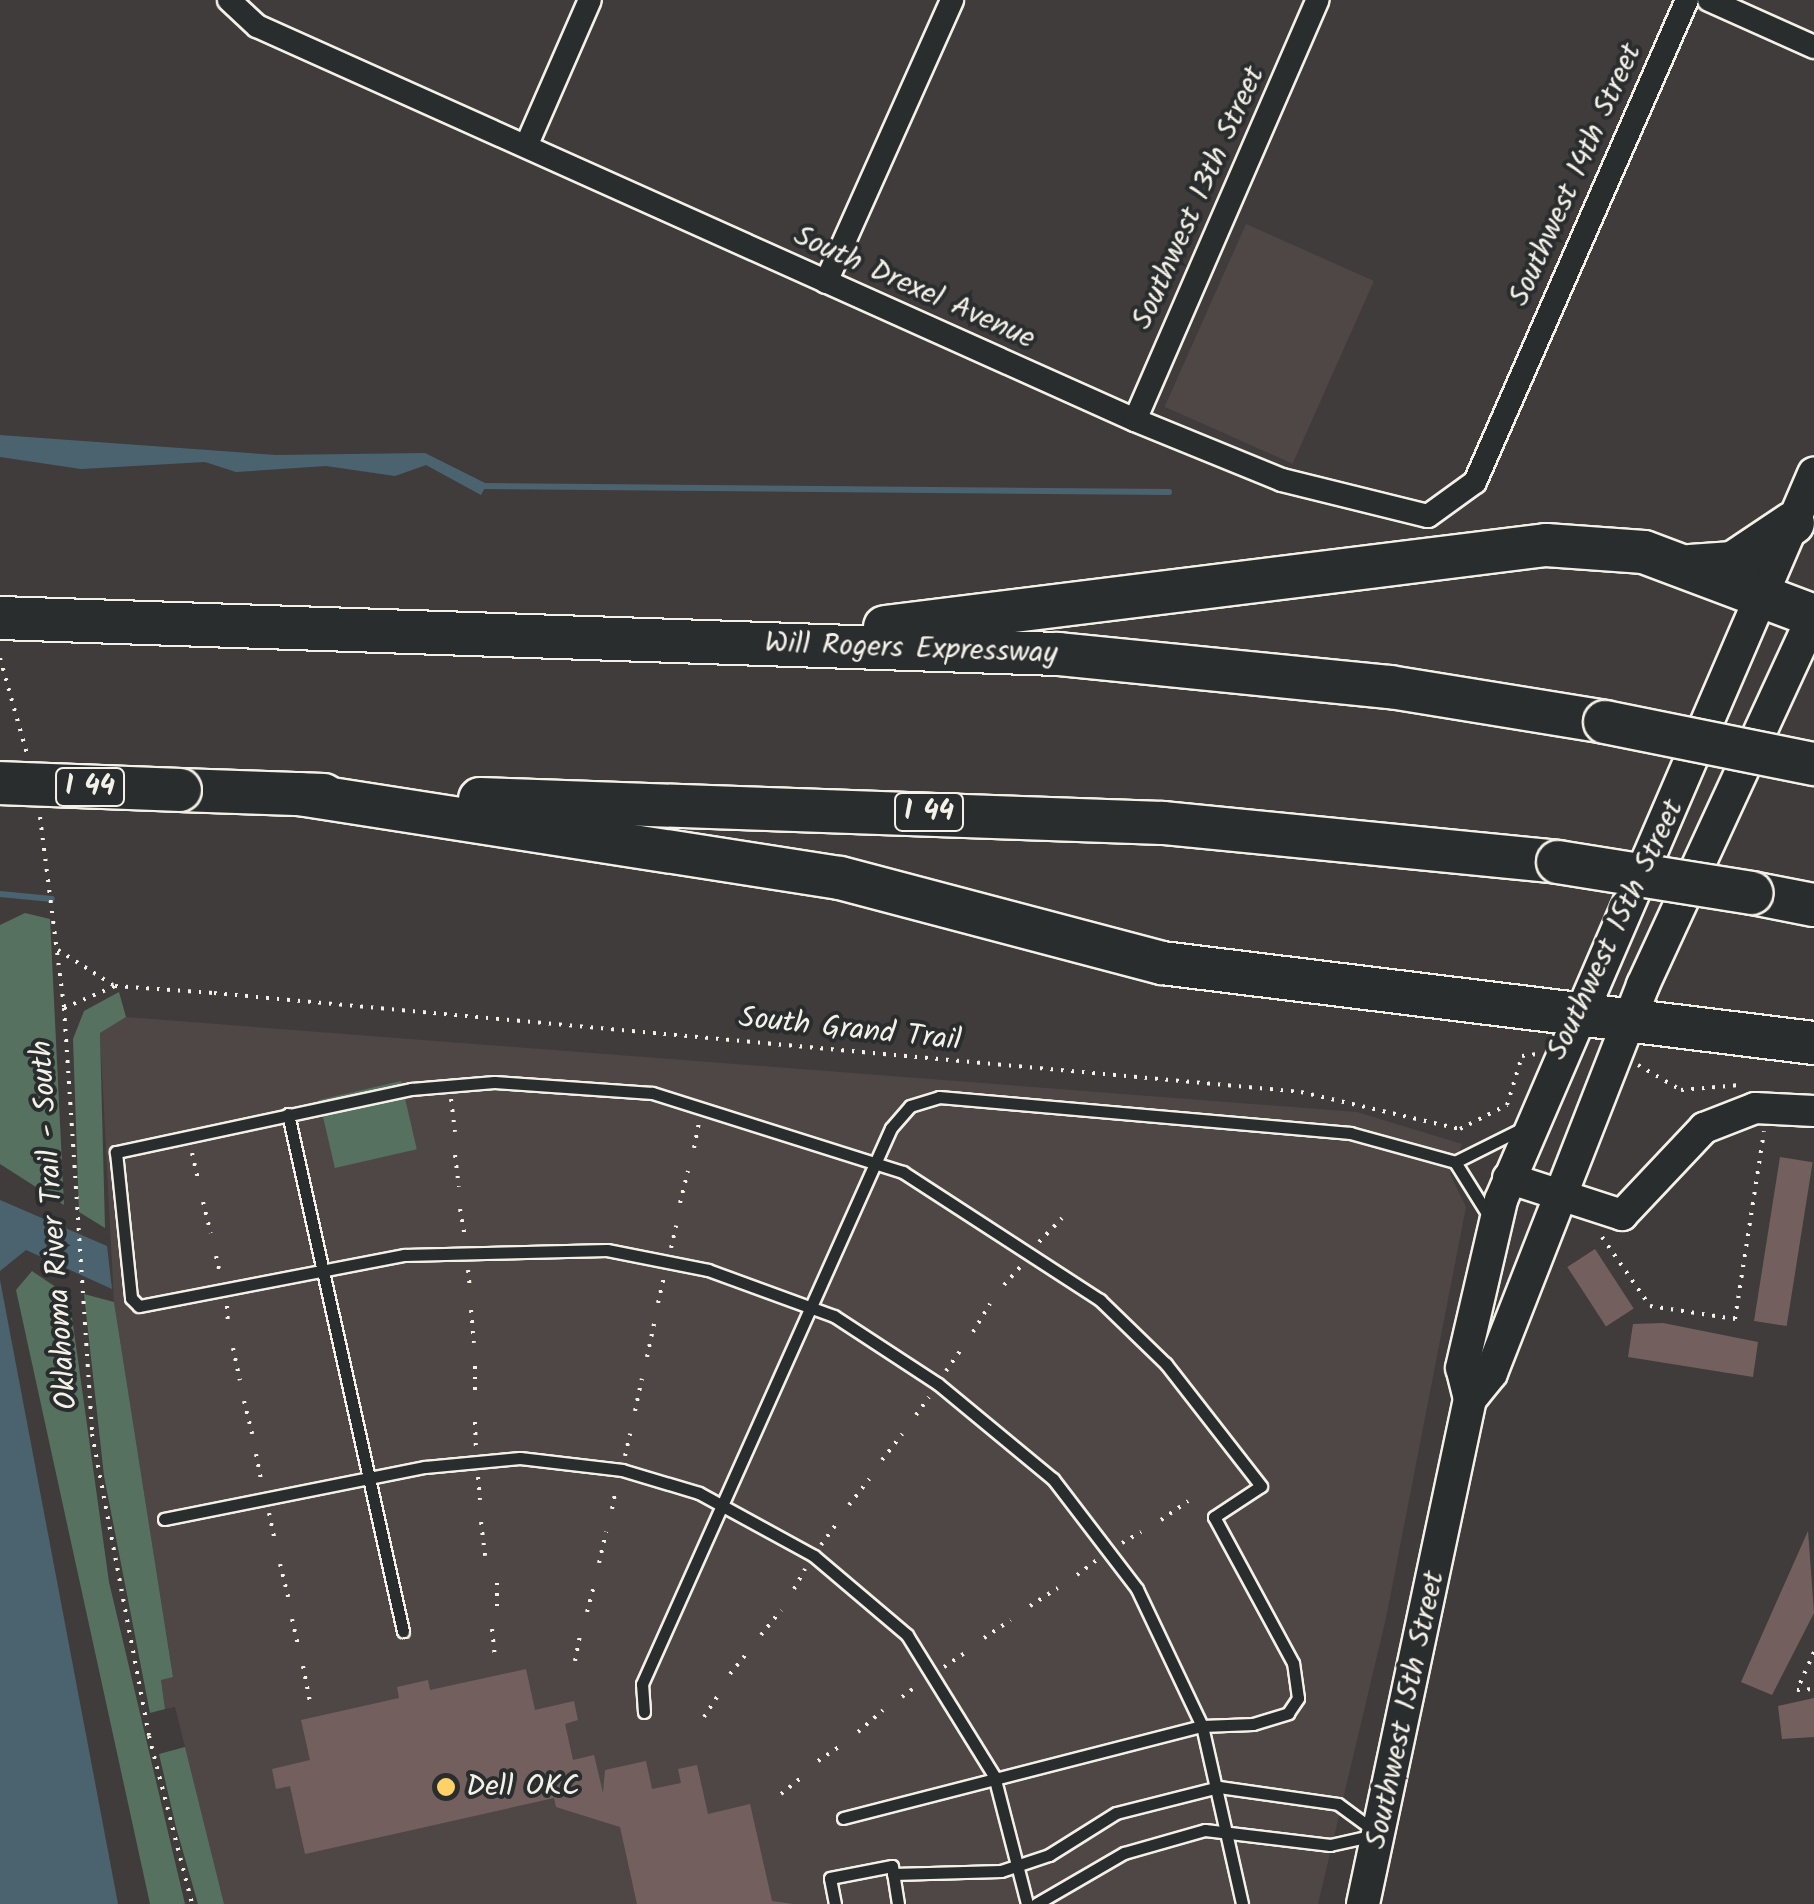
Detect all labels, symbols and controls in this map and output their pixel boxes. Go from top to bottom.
street label: Southwest 14th Street [1502,38,1650,312]
street label: Southwest 13th Street [1125,61,1273,335]
street label: South Drexel Avenue [788,219,1040,357]
street label: Will Rogers Expressway [764,626,1058,672]
road number: I 44 [55,764,125,810]
road number: I 44 [894,789,964,835]
street label: Southwest 15th Street [1540,794,1692,1066]
street label: South Grand Trail [737,1000,963,1060]
street label: Oklahoma River Trail - South [24,1039,86,1411]
street label: Southwest 15th Street [1359,1568,1453,1852]
place label: Dell OKC [466,1769,580,1805]
marker: Dell OKC [435,1776,457,1798]

